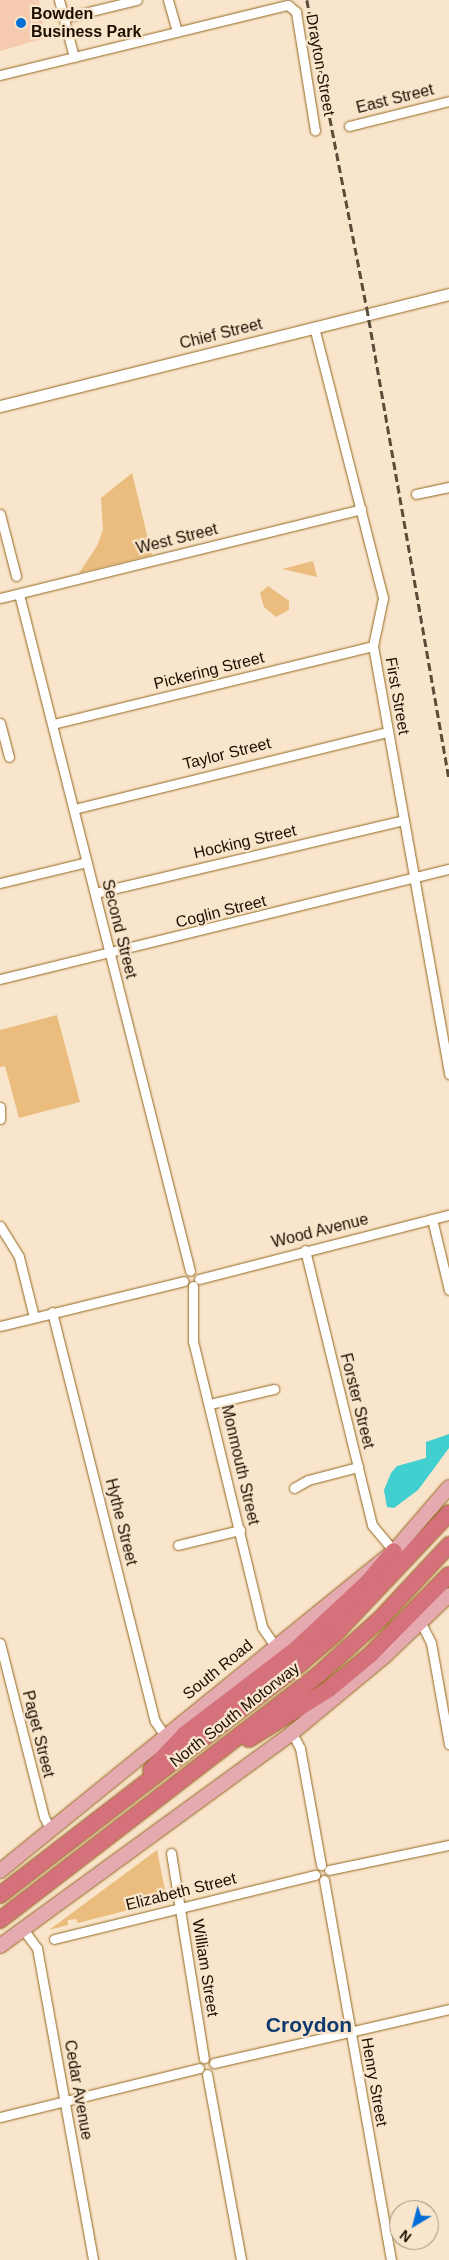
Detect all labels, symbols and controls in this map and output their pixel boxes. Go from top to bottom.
place label: Bowden Business Park [31,4,141,42]
street label: Drayton Street [302,13,338,117]
marker: Bowden Business Park [15,17,27,29]
street label: East Street [354,80,436,118]
street label: Chief Street [178,314,264,354]
street label: West Street [134,520,220,558]
street label: Pickering Street [152,648,266,694]
street label: First Street [381,656,413,736]
street label: Taylor Street [181,734,273,774]
street label: Hocking Street [192,821,298,863]
street label: Second Street [97,877,141,981]
street label: Coglin Street [174,891,268,933]
street label: Wood Avenue [269,1210,371,1252]
street label: Forster Street [336,1351,378,1451]
street label: Monmouth Street [217,1403,263,1527]
street label: Hythe Street [101,1477,141,1567]
street label: South Road [179,1636,257,1704]
street label: North South Motorway [166,1658,304,1772]
street label: Paget Street [18,1689,58,1779]
street label: Elizabeth Street [124,1869,238,1915]
street label: William Street [188,1918,222,2018]
district label: Croydon [266,2012,352,2038]
street label: Henry Street [357,2036,391,2128]
street label: Cedar Avenue [60,2038,96,2142]
north arrow [389,2200,439,2250]
text: N [397,2227,414,2246]

